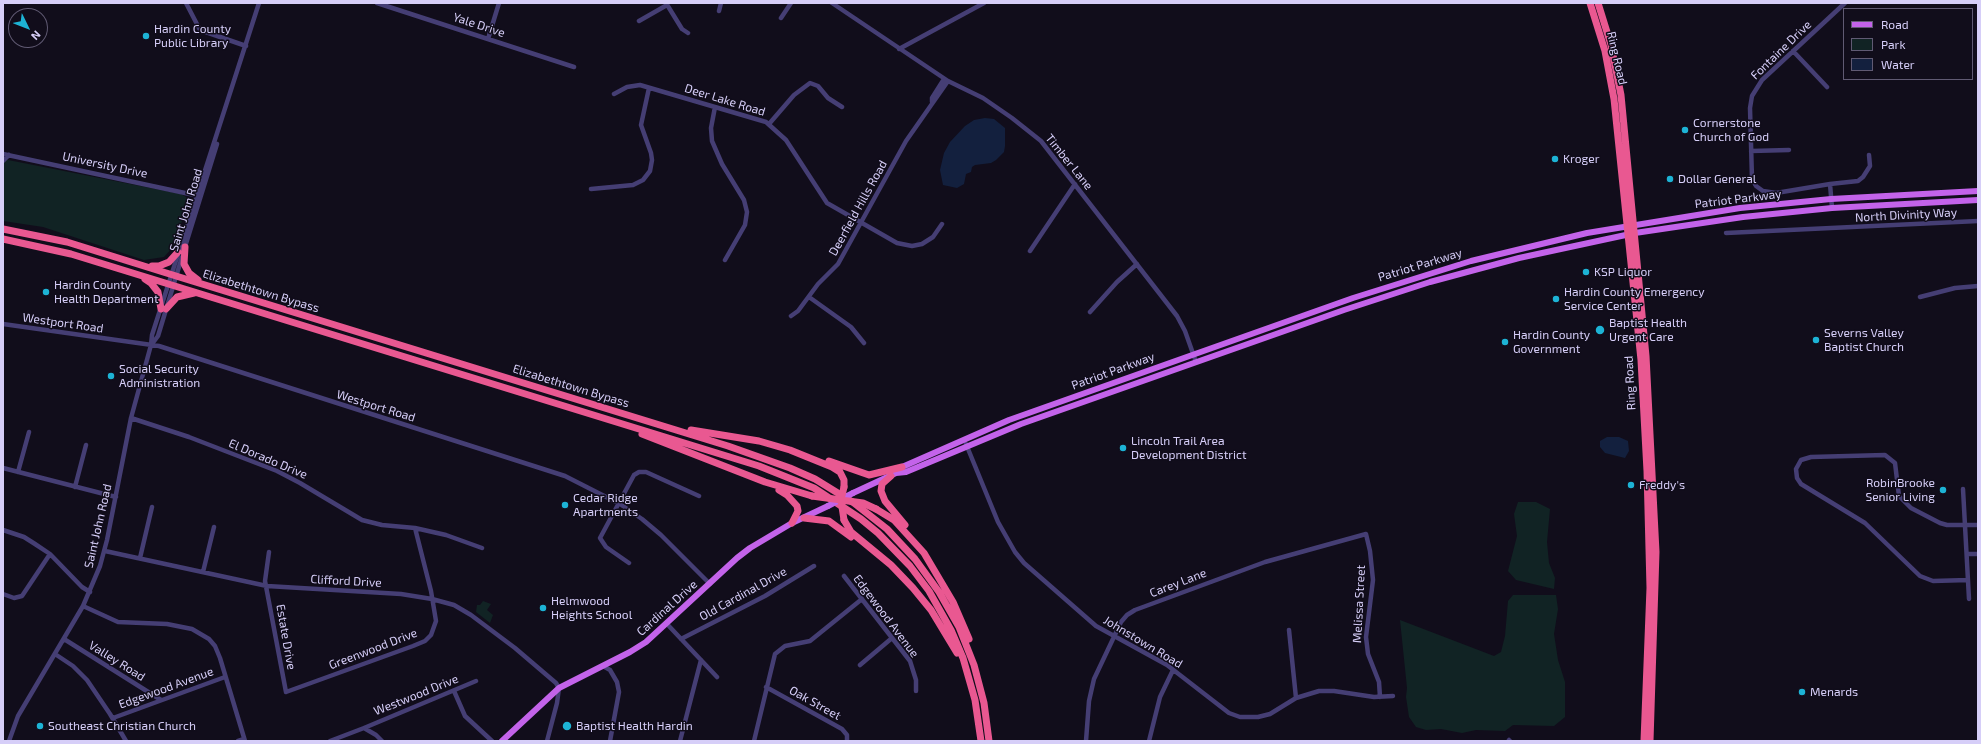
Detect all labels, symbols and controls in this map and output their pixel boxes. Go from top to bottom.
north arrow [8,8,48,48]
legend [1843,8,1973,80]
street label: Yale Drive [451,10,507,40]
street label: Fontaine Drive [1748,17,1814,83]
text: Road [1881,17,1909,31]
place label: Hardin County Public Library [154,22,231,50]
text: N [29,28,44,43]
street label: Ring Road [1604,30,1630,86]
marker: Hardin County Public Library [141,31,151,41]
text: Park [1881,37,1906,51]
text: Water [1881,57,1915,71]
street label: Deer Lake Road [683,81,767,119]
place label: Cornerstone Church of God [1693,116,1769,144]
marker: Cornerstone Church of God [1680,125,1690,135]
street label: Timber Lane [1042,131,1096,193]
street label: University Drive [61,149,149,181]
place label: Kroger [1563,152,1599,166]
marker: Kroger [1550,154,1560,164]
street label: Deerfield Hills Road [826,158,890,258]
street label: Saint John Road [167,167,205,253]
place label: Dollar General [1678,172,1756,186]
marker: Dollar General [1665,174,1675,184]
street label: Patriot Parkway [1694,187,1782,211]
street label: North Divinity Way [1855,205,1957,225]
street label: Patriot Parkway [1376,245,1464,285]
place label: KSP Liquor [1594,265,1652,279]
street label: Elizabethtown Bypass [201,266,321,316]
marker: KSP Liquor [1581,267,1591,277]
place label: Hardin County Health Department [54,278,159,306]
place label: Hardin County Emergency Service Center [1564,285,1705,313]
marker: Hardin County Health Department [41,287,51,297]
marker: Hardin County Emergency Service Center [1551,294,1561,304]
street label: Westport Road [22,310,104,336]
place label: Baptist Health Urgent Care [1609,316,1687,344]
marker: Baptist Health Urgent Care [1594,324,1606,336]
place label: Severns Valley Baptist Church [1824,326,1904,354]
place label: Hardin County Government [1513,328,1590,356]
marker: Severns Valley Baptist Church [1811,335,1821,345]
marker: Hardin County Government [1500,337,1510,347]
street label: Patriot Parkway [1069,349,1157,393]
street label: Ring Road [1621,355,1639,411]
street label: Elizabethtown Bypass [511,361,631,411]
place label: Social Security Administration [119,362,200,390]
marker: Social Security Administration [106,371,116,381]
street label: Westport Road [335,387,417,425]
place label: Lincoln Trail Area Development District [1131,434,1246,462]
street label: El Dorado Drive [227,436,309,482]
marker: Lincoln Trail Area Development District [1118,443,1128,453]
place label: RobinBrooke Senior Living [1865,476,1935,504]
place label: Freddy's [1639,478,1685,492]
marker: Freddy's [1626,480,1636,490]
street label: Saint John Road [81,483,115,569]
marker: RobinBrooke Senior Living [1938,485,1948,495]
place label: Cedar Ridge Apartments [573,491,638,519]
marker: Cedar Ridge Apartments [560,500,570,510]
street label: Old Cardinal Drive [697,564,789,624]
street label: Melissa Street [1350,565,1368,643]
street label: Carey Lane [1148,566,1208,600]
street label: Clifford Drive [310,572,382,590]
street label: Edgewood Avenue [850,572,922,660]
street label: Cardinal Drive [634,577,700,639]
place label: Helmwood Heights School [551,594,632,622]
street label: Estate Drive [273,603,299,671]
marker: Helmwood Heights School [538,603,548,613]
street label: Johnstown Road [1101,613,1185,671]
street label: Greenwood Drive [327,626,419,672]
street label: Valley Road [86,638,148,684]
street label: Edgewood Avenue [117,664,215,712]
street label: Westwood Drive [372,672,460,718]
street label: Oak Street [787,683,843,723]
place label: Menards [1810,685,1858,699]
marker: Menards [1797,687,1807,697]
place label: Southeast Christian Church [48,719,196,733]
place label: Baptist Health Hardin [576,719,693,733]
marker: Baptist Health Hardin [561,720,573,732]
marker: Southeast Christian Church [35,721,45,731]

